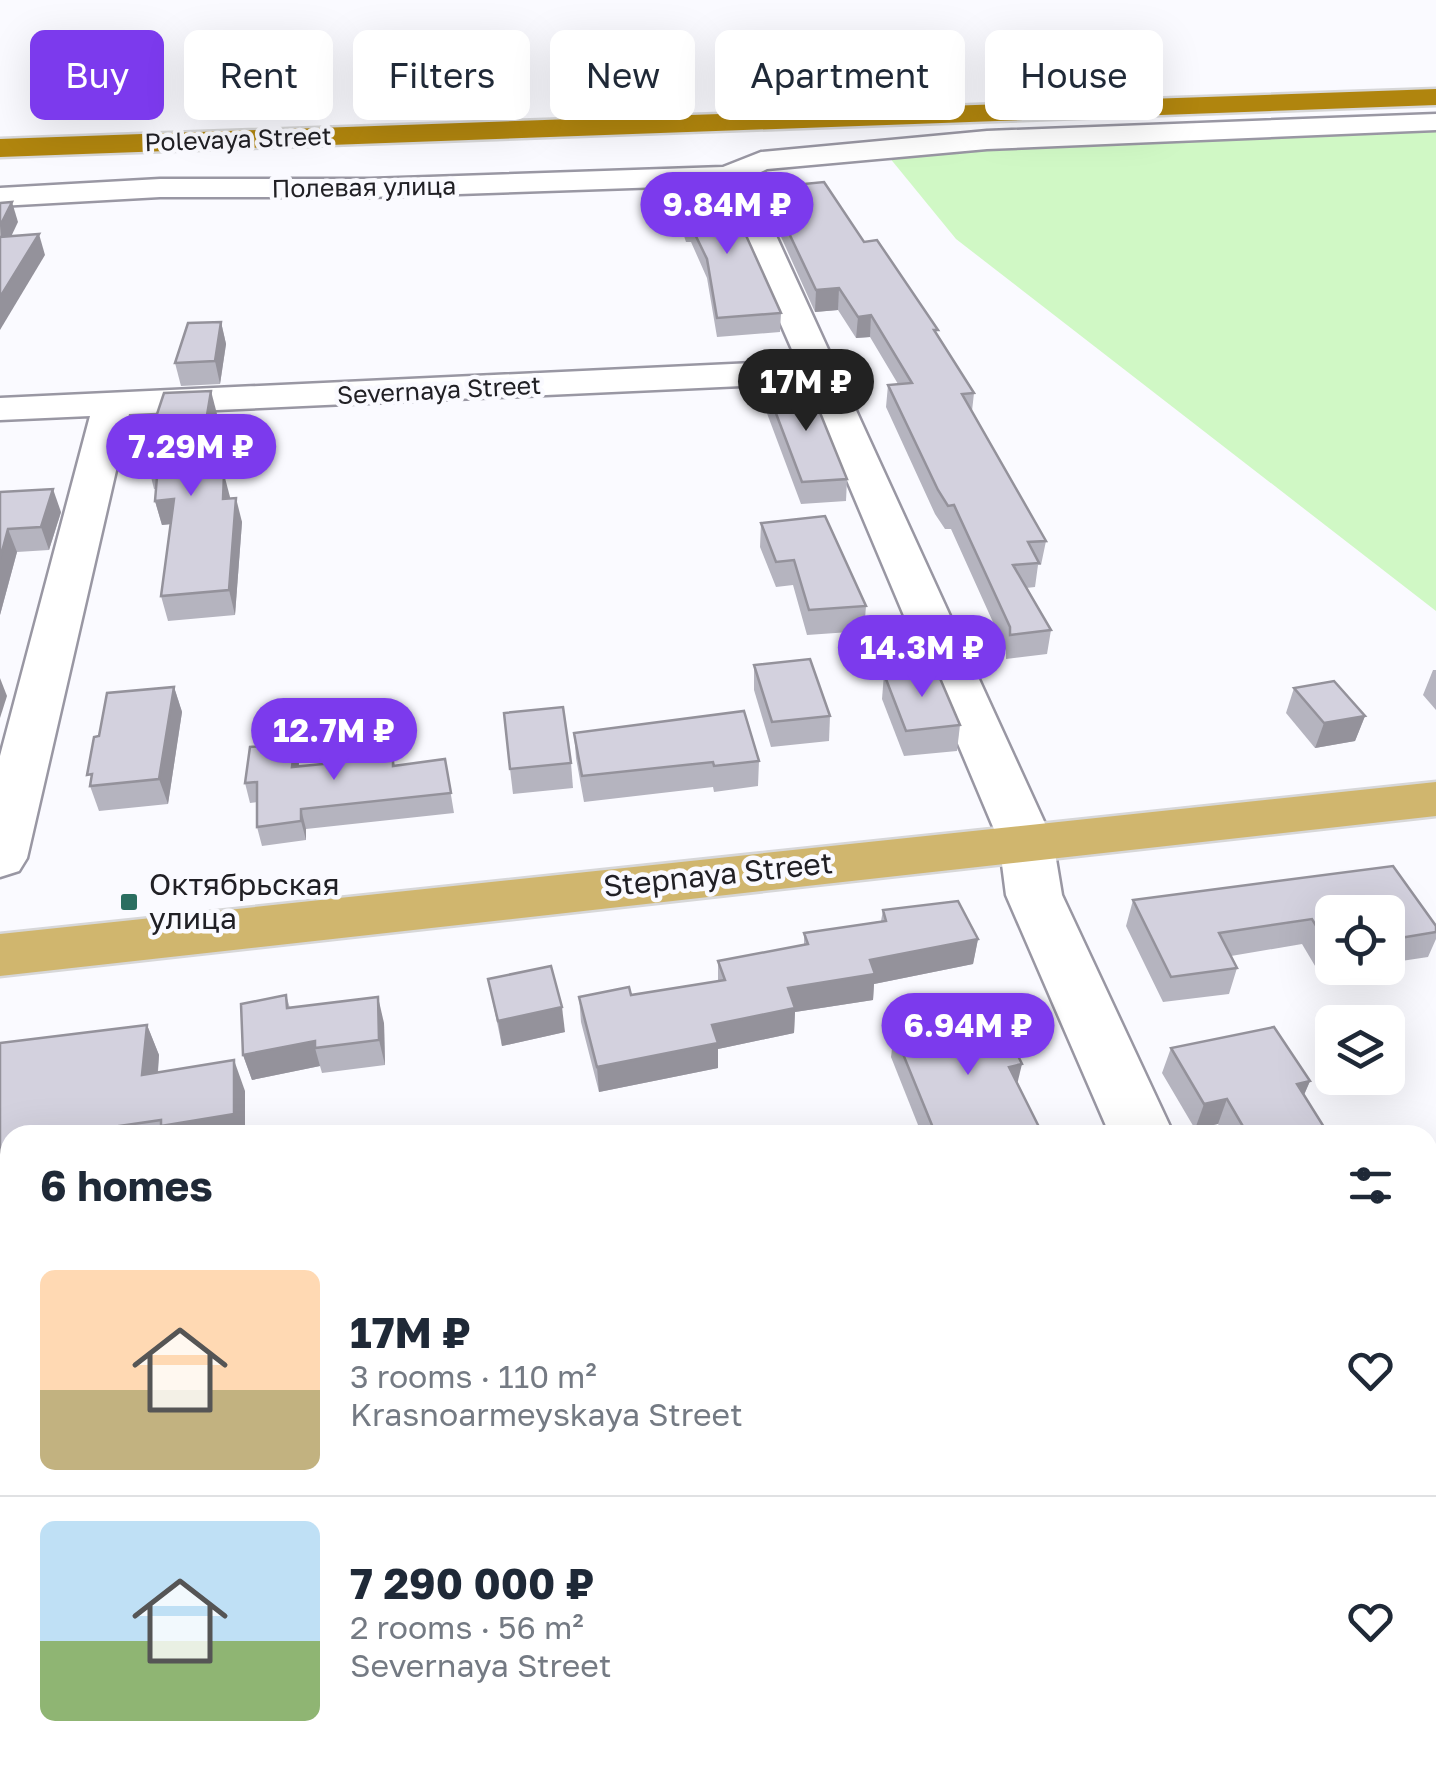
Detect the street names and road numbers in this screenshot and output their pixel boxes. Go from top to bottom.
street label: Polevaya Street [144,120,332,157]
street label: Полевая улица [271,169,457,204]
street label: Severnaya Street [336,369,542,410]
street label: Stepnaya Street [601,844,834,904]

